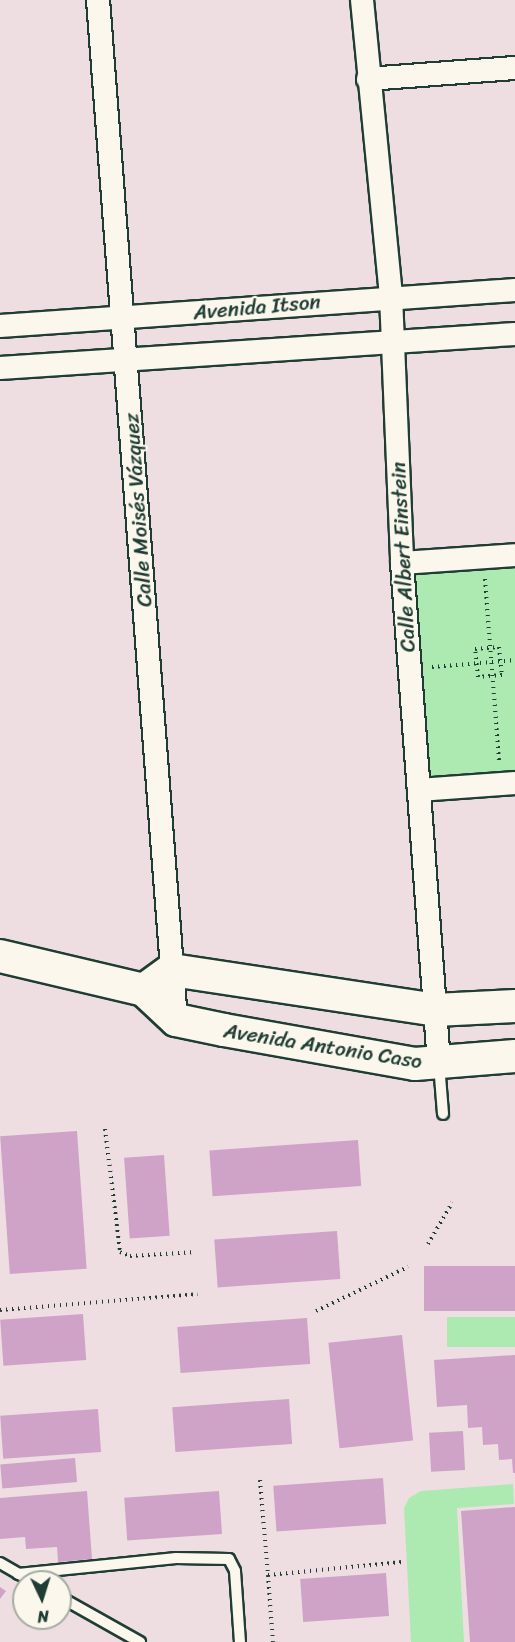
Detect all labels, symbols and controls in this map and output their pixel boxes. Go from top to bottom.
street label: Avenida Itson [192,289,322,325]
street label: Calle Moisés Vázquez [119,412,157,608]
street label: Calle Albert Einstein [385,461,421,653]
street label: Avenida Antonio Caso [222,1018,424,1074]
north arrow [12,1570,72,1630]
text: N [37,1602,50,1631]

